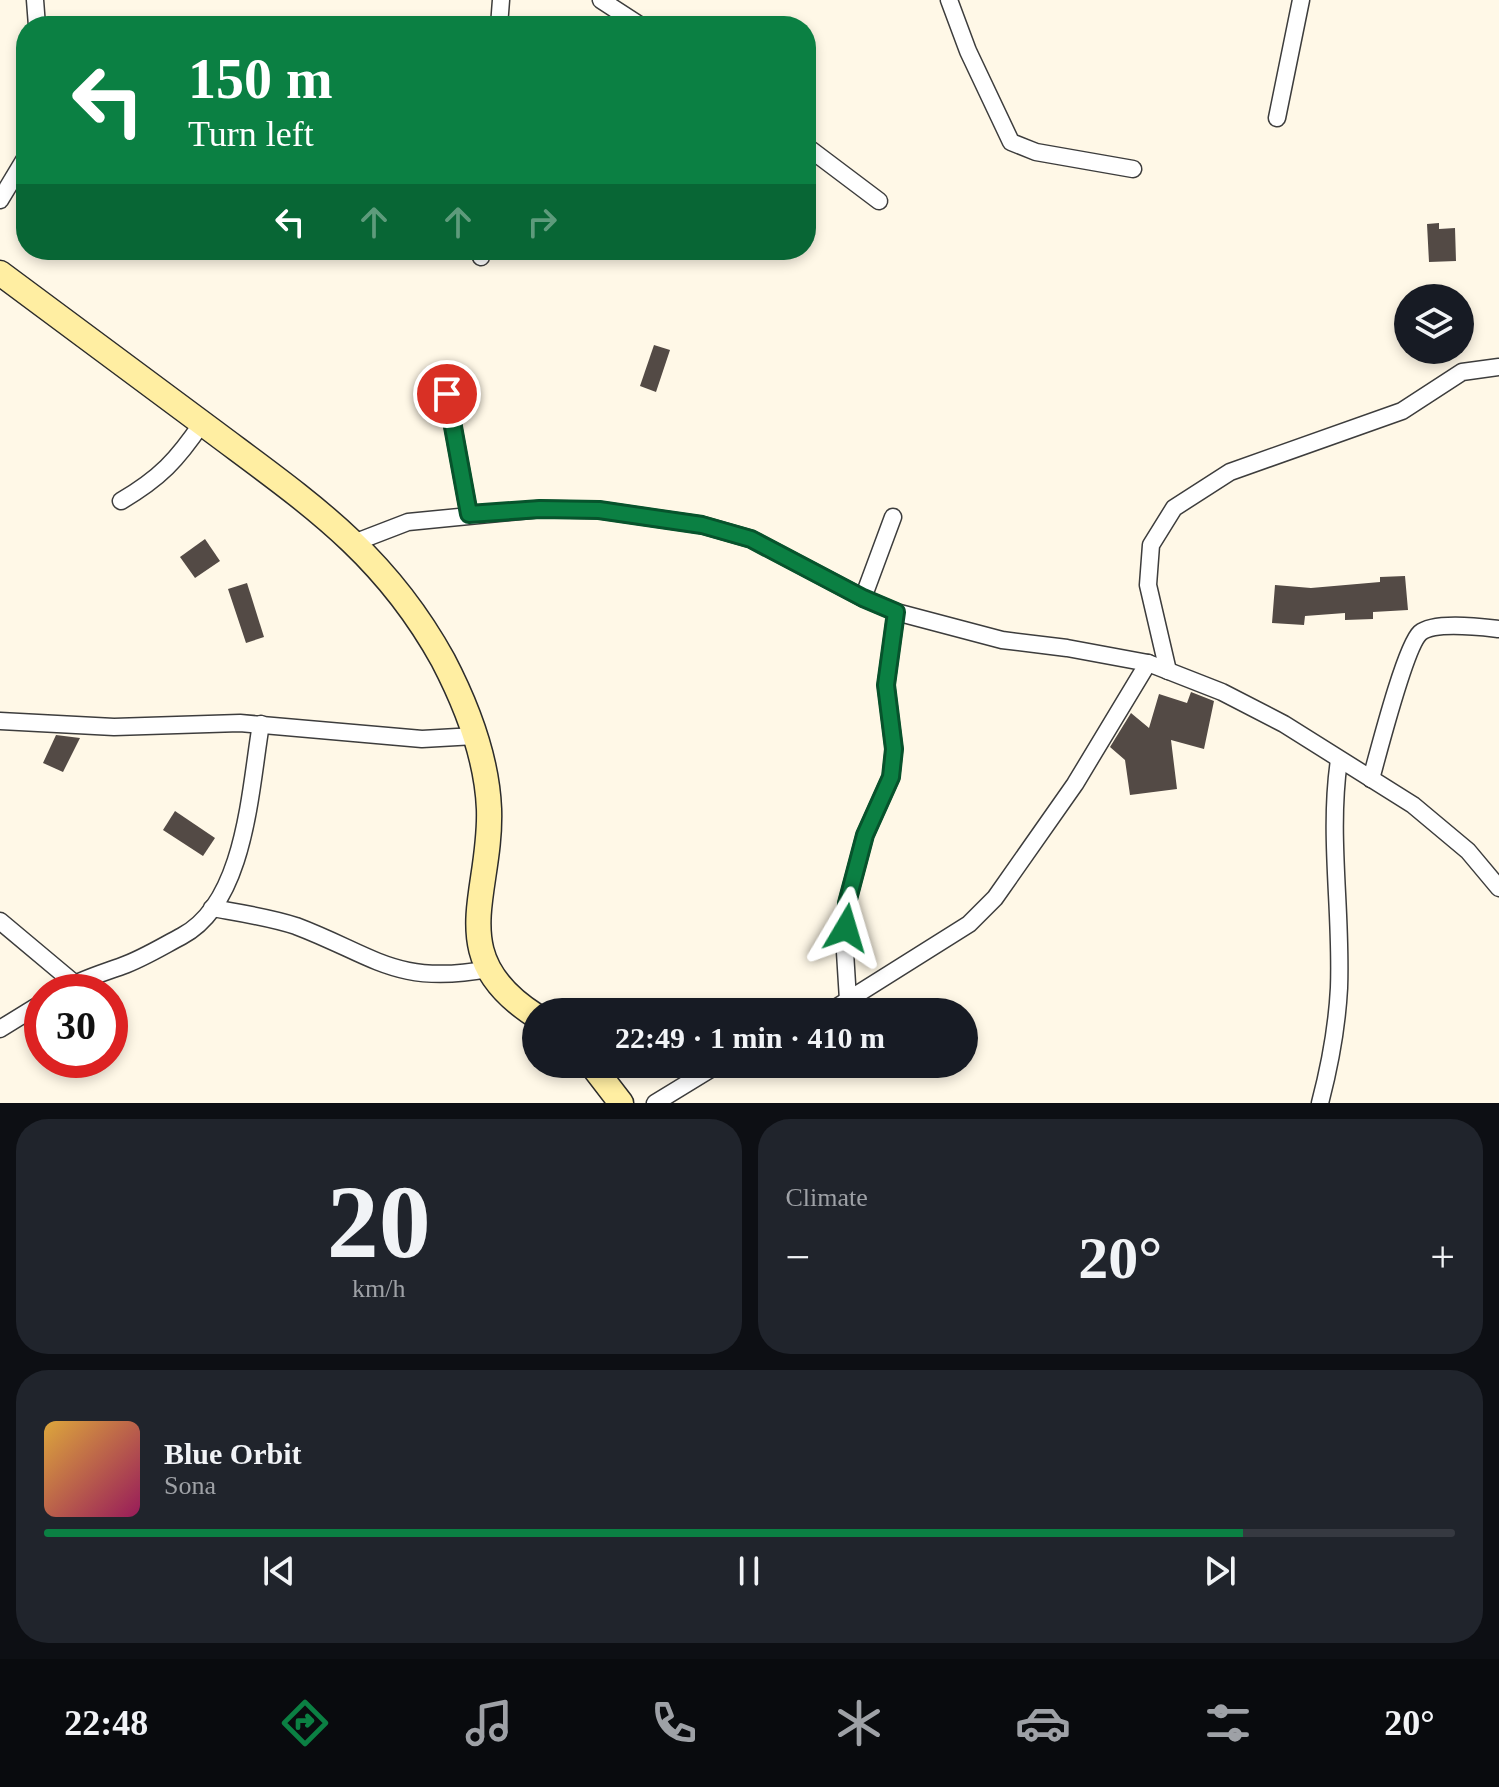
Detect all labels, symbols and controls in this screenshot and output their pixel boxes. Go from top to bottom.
icon: left [56,48,160,152]
text: 150 m [188,48,333,110]
text: Turn left [188,114,314,154]
icon: left [268,200,312,244]
icon: ahead [352,200,396,244]
icon: ahead [436,200,480,244]
icon: right [520,200,564,244]
map controls [1394,284,1474,364]
button: layers [1394,284,1474,364]
pin [413,360,481,428]
icon: arrive [425,372,469,416]
position arrow [804,886,888,970]
speed limit sign: 30 [24,974,128,1078]
text: 22:49 · 1 min · 410 m [615,1021,885,1054]
text: 20 [327,1164,431,1279]
text: Climate [786,1183,868,1212]
text: 20° [1078,1225,1162,1291]
text: − [786,1233,810,1282]
text: + [1430,1233,1455,1282]
text: km/h [352,1274,405,1303]
text: Blue Orbit [164,1437,302,1470]
text: Sona [164,1471,216,1500]
icon: previous [257,1549,301,1593]
icon: pause [727,1549,771,1593]
icon: next [1198,1549,1242,1593]
icon: directions [277,1695,333,1751]
icon: music [461,1695,517,1751]
icon: phone [646,1695,702,1751]
icon: climate [831,1695,887,1751]
icon: car [1015,1695,1071,1751]
icon: filters [1200,1695,1256,1751]
text: 22:48 [64,1703,148,1743]
text: 20° [1384,1703,1435,1743]

